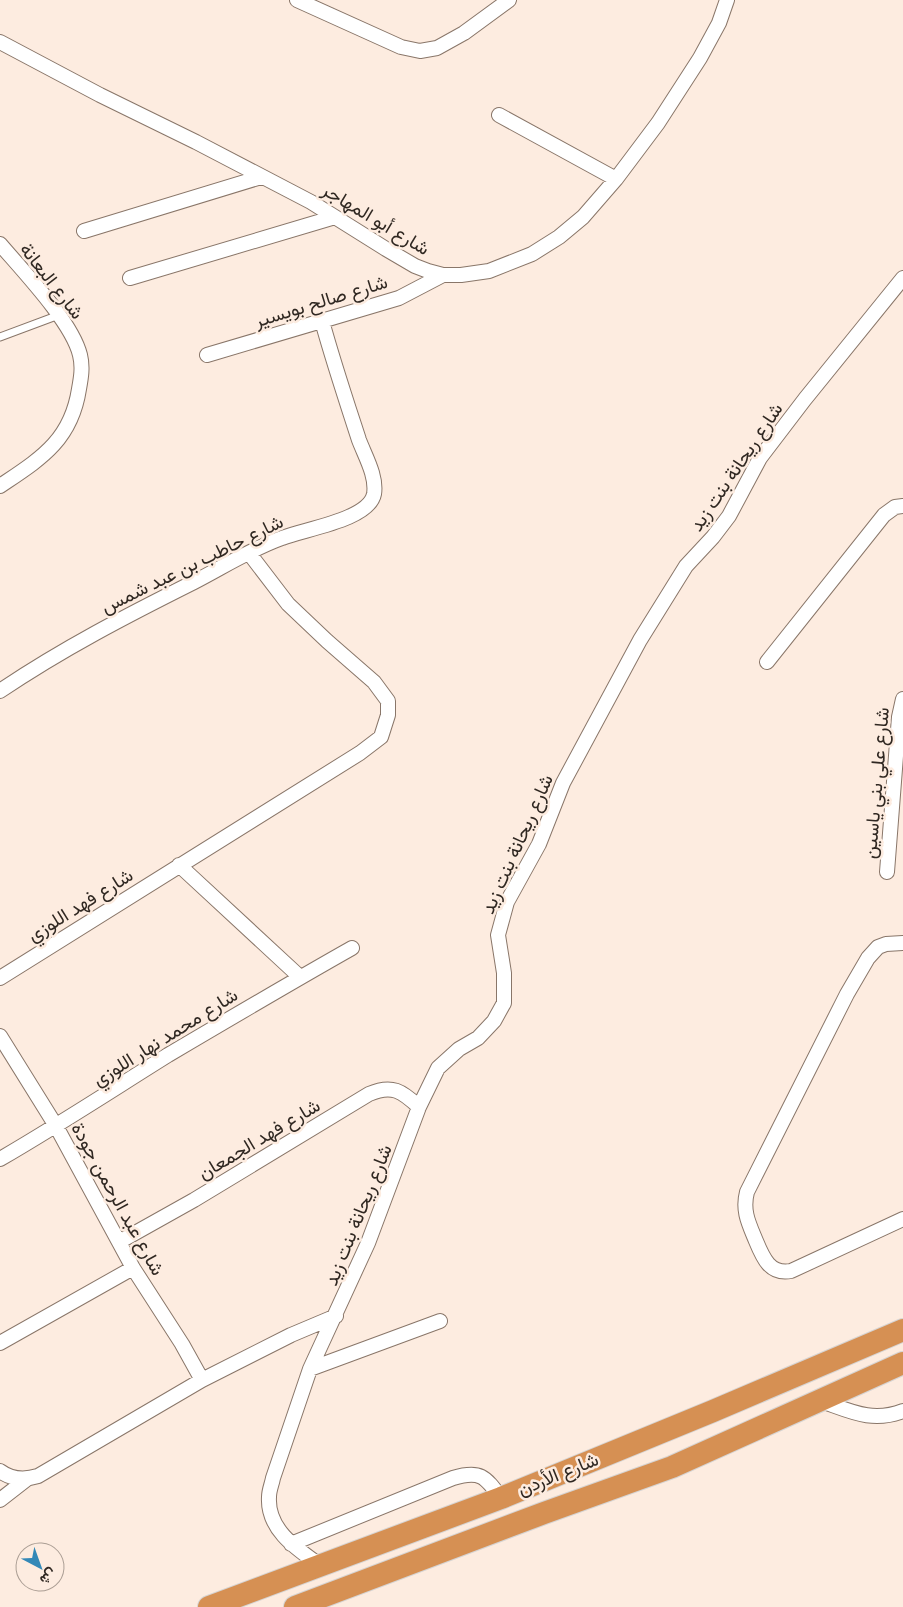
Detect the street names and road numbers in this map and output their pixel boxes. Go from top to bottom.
street label: شارع أبو المهاجر [317,177,434,261]
street label: شارع البعانة [14,238,89,324]
street label: شارع صالح بويسير [251,270,391,334]
street label: شارع ريحانة بنت زيد [684,398,788,536]
street label: شارع حاطب بن عبد شمس [97,510,287,619]
street label: شارع علي بني ياسين [858,706,898,860]
street label: شارع ريحانة بنت زيد [476,771,559,918]
street label: شارع فهد اللوزي [23,863,139,950]
street label: شارع محمد نهار اللوزي [88,983,244,1094]
street label: شارع فهد الجمعان [194,1094,325,1185]
street label: شارع عبد الرحمن جودة [66,1119,170,1280]
street label: شارع ريحانة بنت زيد [319,1141,398,1289]
street label: شارع الأردن [514,1447,602,1502]

